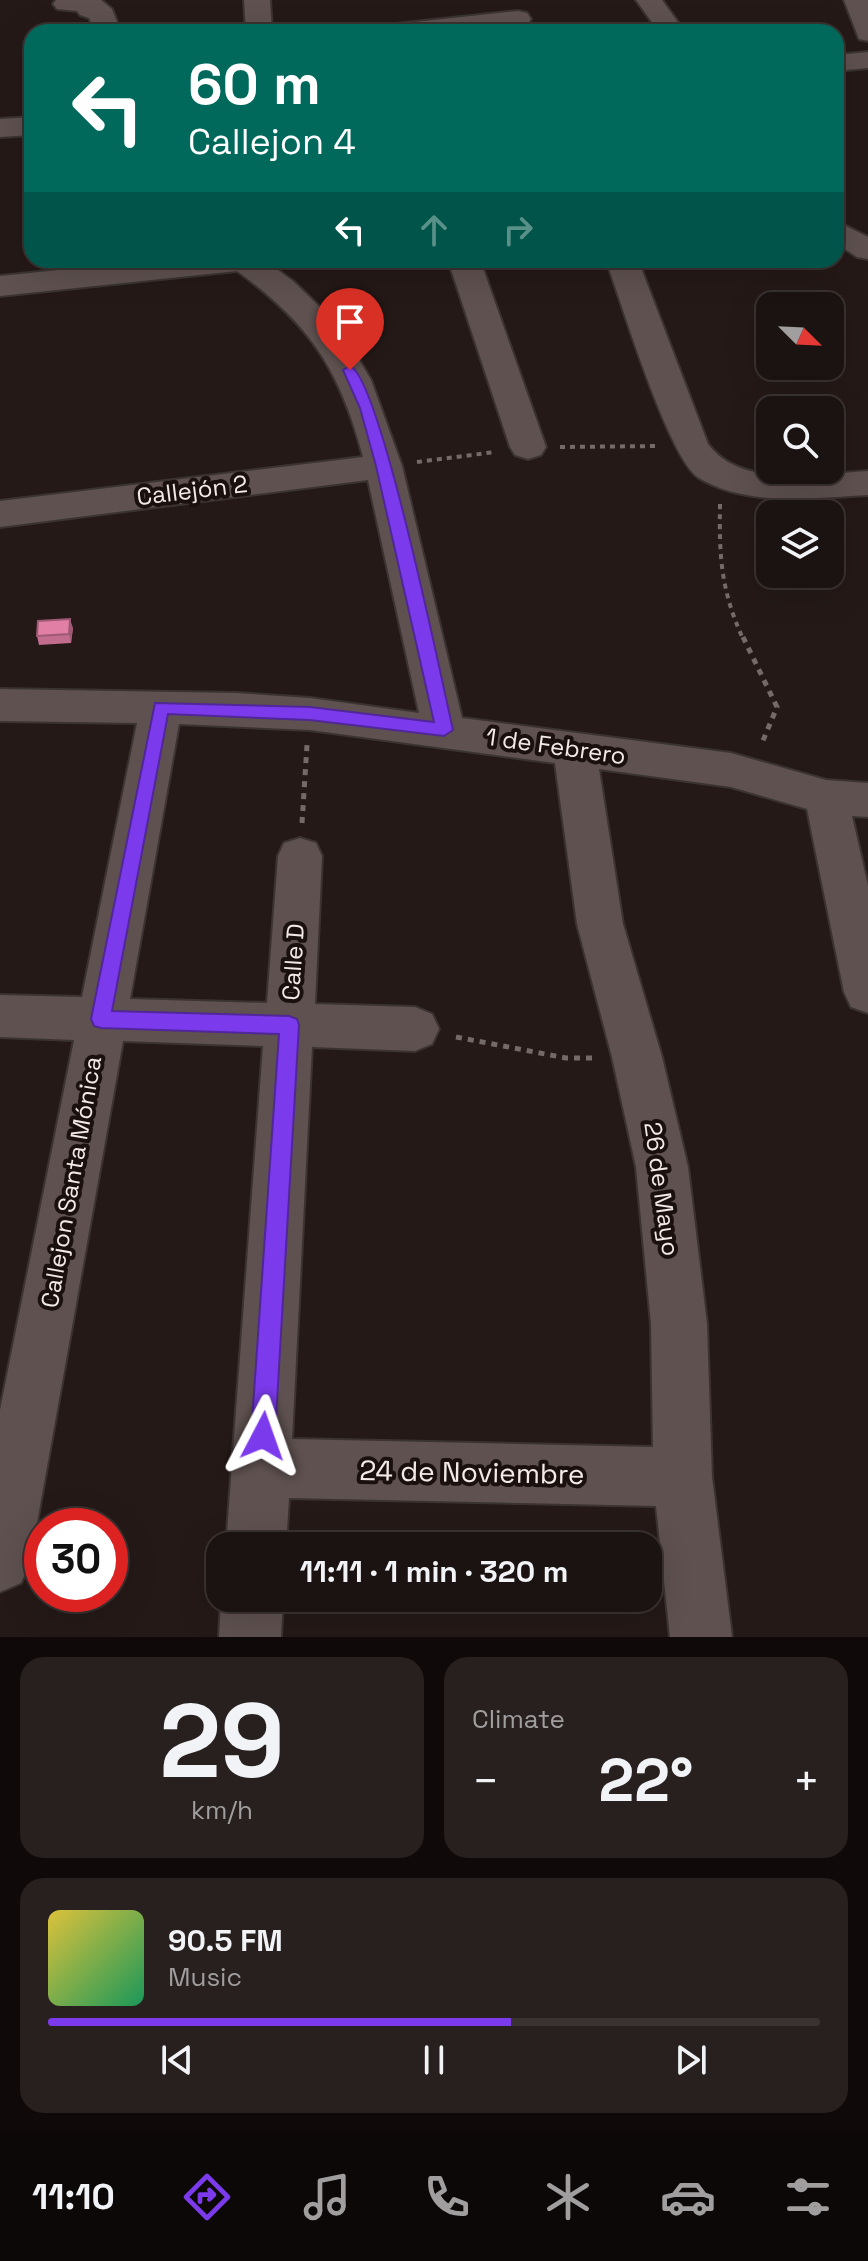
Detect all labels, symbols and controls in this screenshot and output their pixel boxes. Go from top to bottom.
text: 60 m [188,49,321,120]
icon: left [56,56,160,160]
text: Callejon 4 [188,119,356,165]
icon: left [328,208,372,252]
icon: ahead [412,208,456,252]
icon: right [496,208,540,252]
pin [316,288,384,370]
north arrow [756,292,844,380]
map controls [756,292,844,588]
icon: arrive [328,300,372,344]
button: search [756,396,844,484]
street label: Callejón 2 [135,468,249,512]
button: layers [756,500,844,588]
street label: 1 de Febrero [484,721,628,771]
street label: Calle D [275,922,311,1002]
street label: Callejon Santa Mónica [34,1054,108,1310]
street label: 26 de Mayo [637,1120,687,1258]
position arrow [221,1394,305,1478]
street label: 24 de Noviembre [359,1452,585,1492]
speed limit sign: 30 [24,1508,128,1612]
text: 11:11 · 1 min · 320 m [300,1552,568,1591]
text: 29 [159,1675,285,1807]
text: Climate [472,1702,565,1736]
text: 22° [599,1742,693,1819]
text: − [472,1753,499,1809]
text: + [793,1753,820,1809]
text: km/h [191,1793,253,1827]
text: 90.5 FM [168,1921,283,1960]
text: Music [168,1960,242,1994]
icon: previous [155,2038,199,2082]
icon: pause [412,2038,456,2082]
icon: next [669,2038,713,2082]
icon: directions [179,2169,235,2225]
icon: music [299,2169,355,2225]
icon: phone [419,2169,475,2225]
icon: climate [540,2169,596,2225]
icon: car [660,2169,716,2225]
icon: filters [780,2169,836,2225]
text: 11:10 [32,2174,115,2220]

